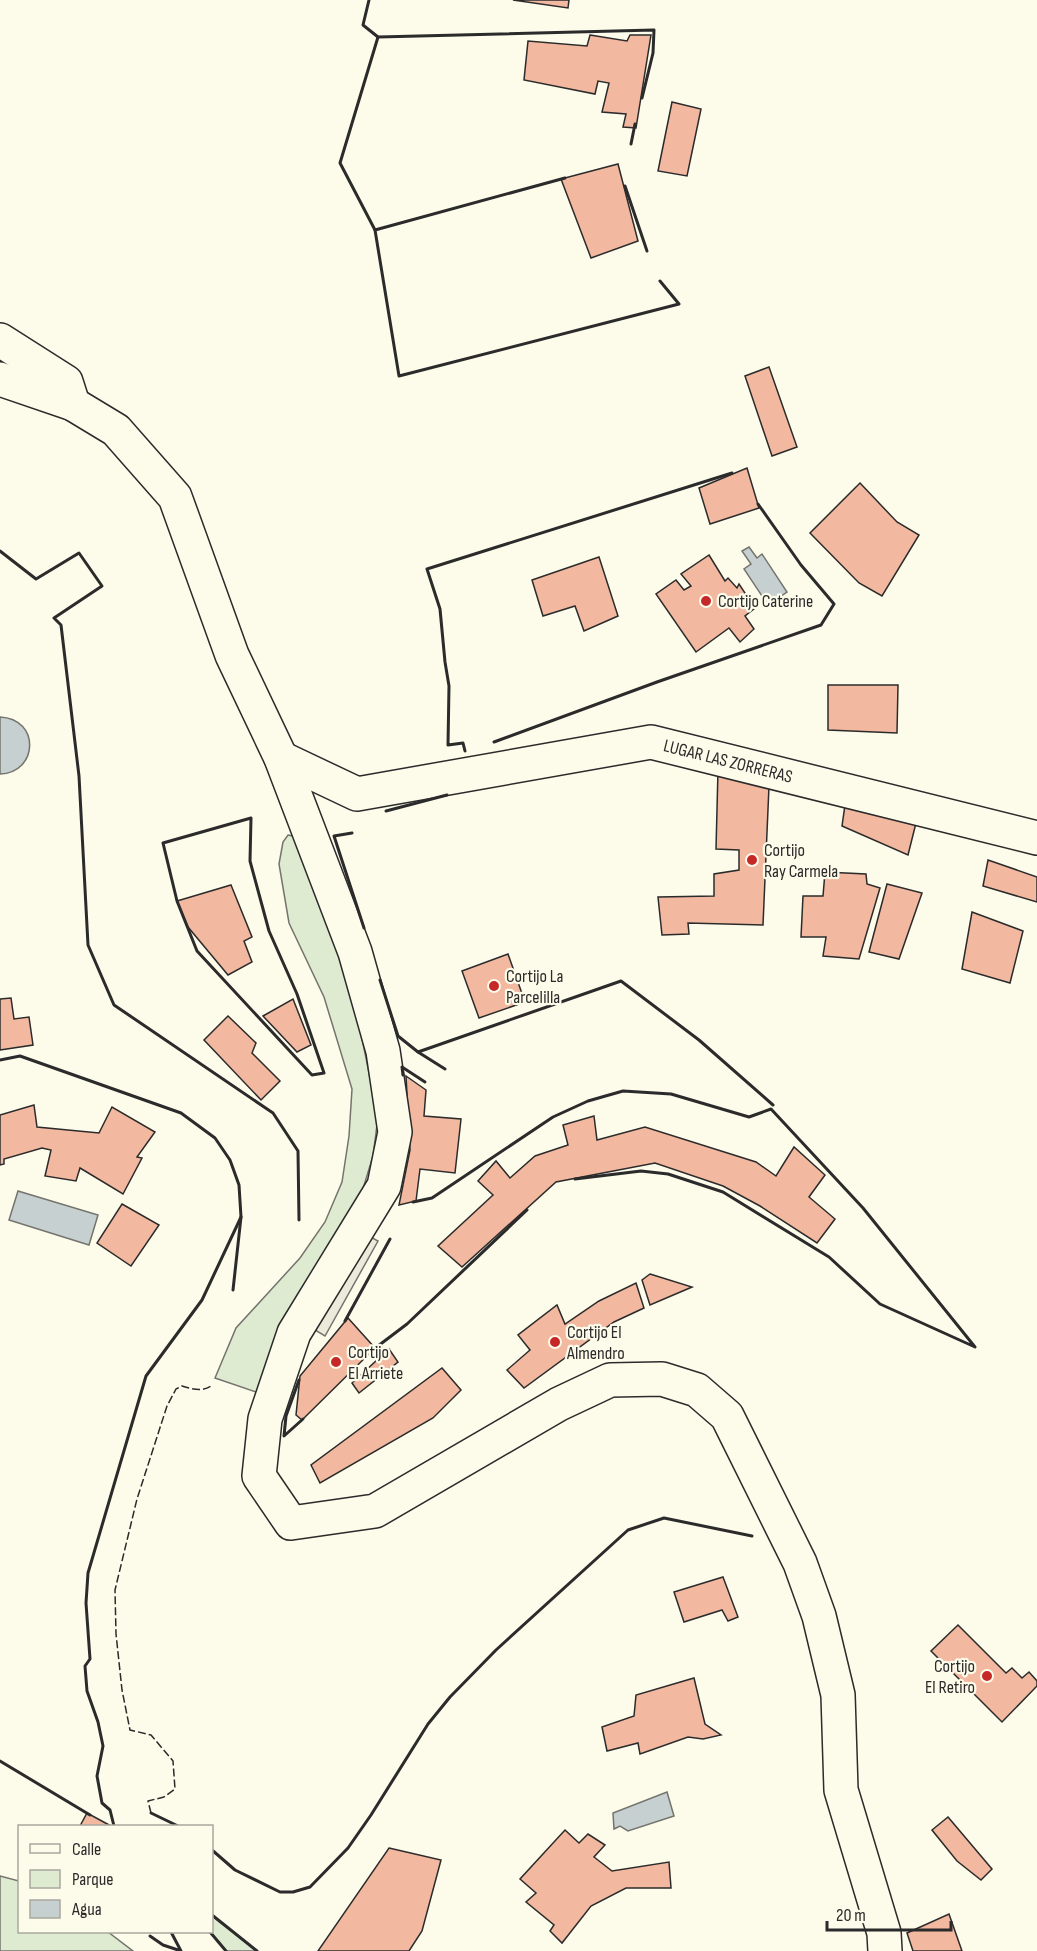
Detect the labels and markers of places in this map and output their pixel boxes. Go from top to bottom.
place label: Cortijo Caterine [718,591,813,612]
marker: Cortijo Caterine [699,594,713,608]
place label: Cortijo Ray Carmela [764,840,838,882]
marker: Cortijo Ray Carmela [745,853,759,867]
place label: Cortijo La Parcelilla [506,966,563,1008]
marker: Cortijo La Parcelilla [487,979,501,993]
place label: Cortijo El Almendro [566,1322,625,1364]
marker: Cortijo El Almendro [548,1335,562,1349]
place label: Cortijo El Arriete [348,1342,403,1384]
marker: Cortijo El Arriete [329,1355,343,1369]
place label: Cortijo El Retiro [925,1656,975,1698]
marker: Cortijo El Retiro [980,1669,994,1683]

